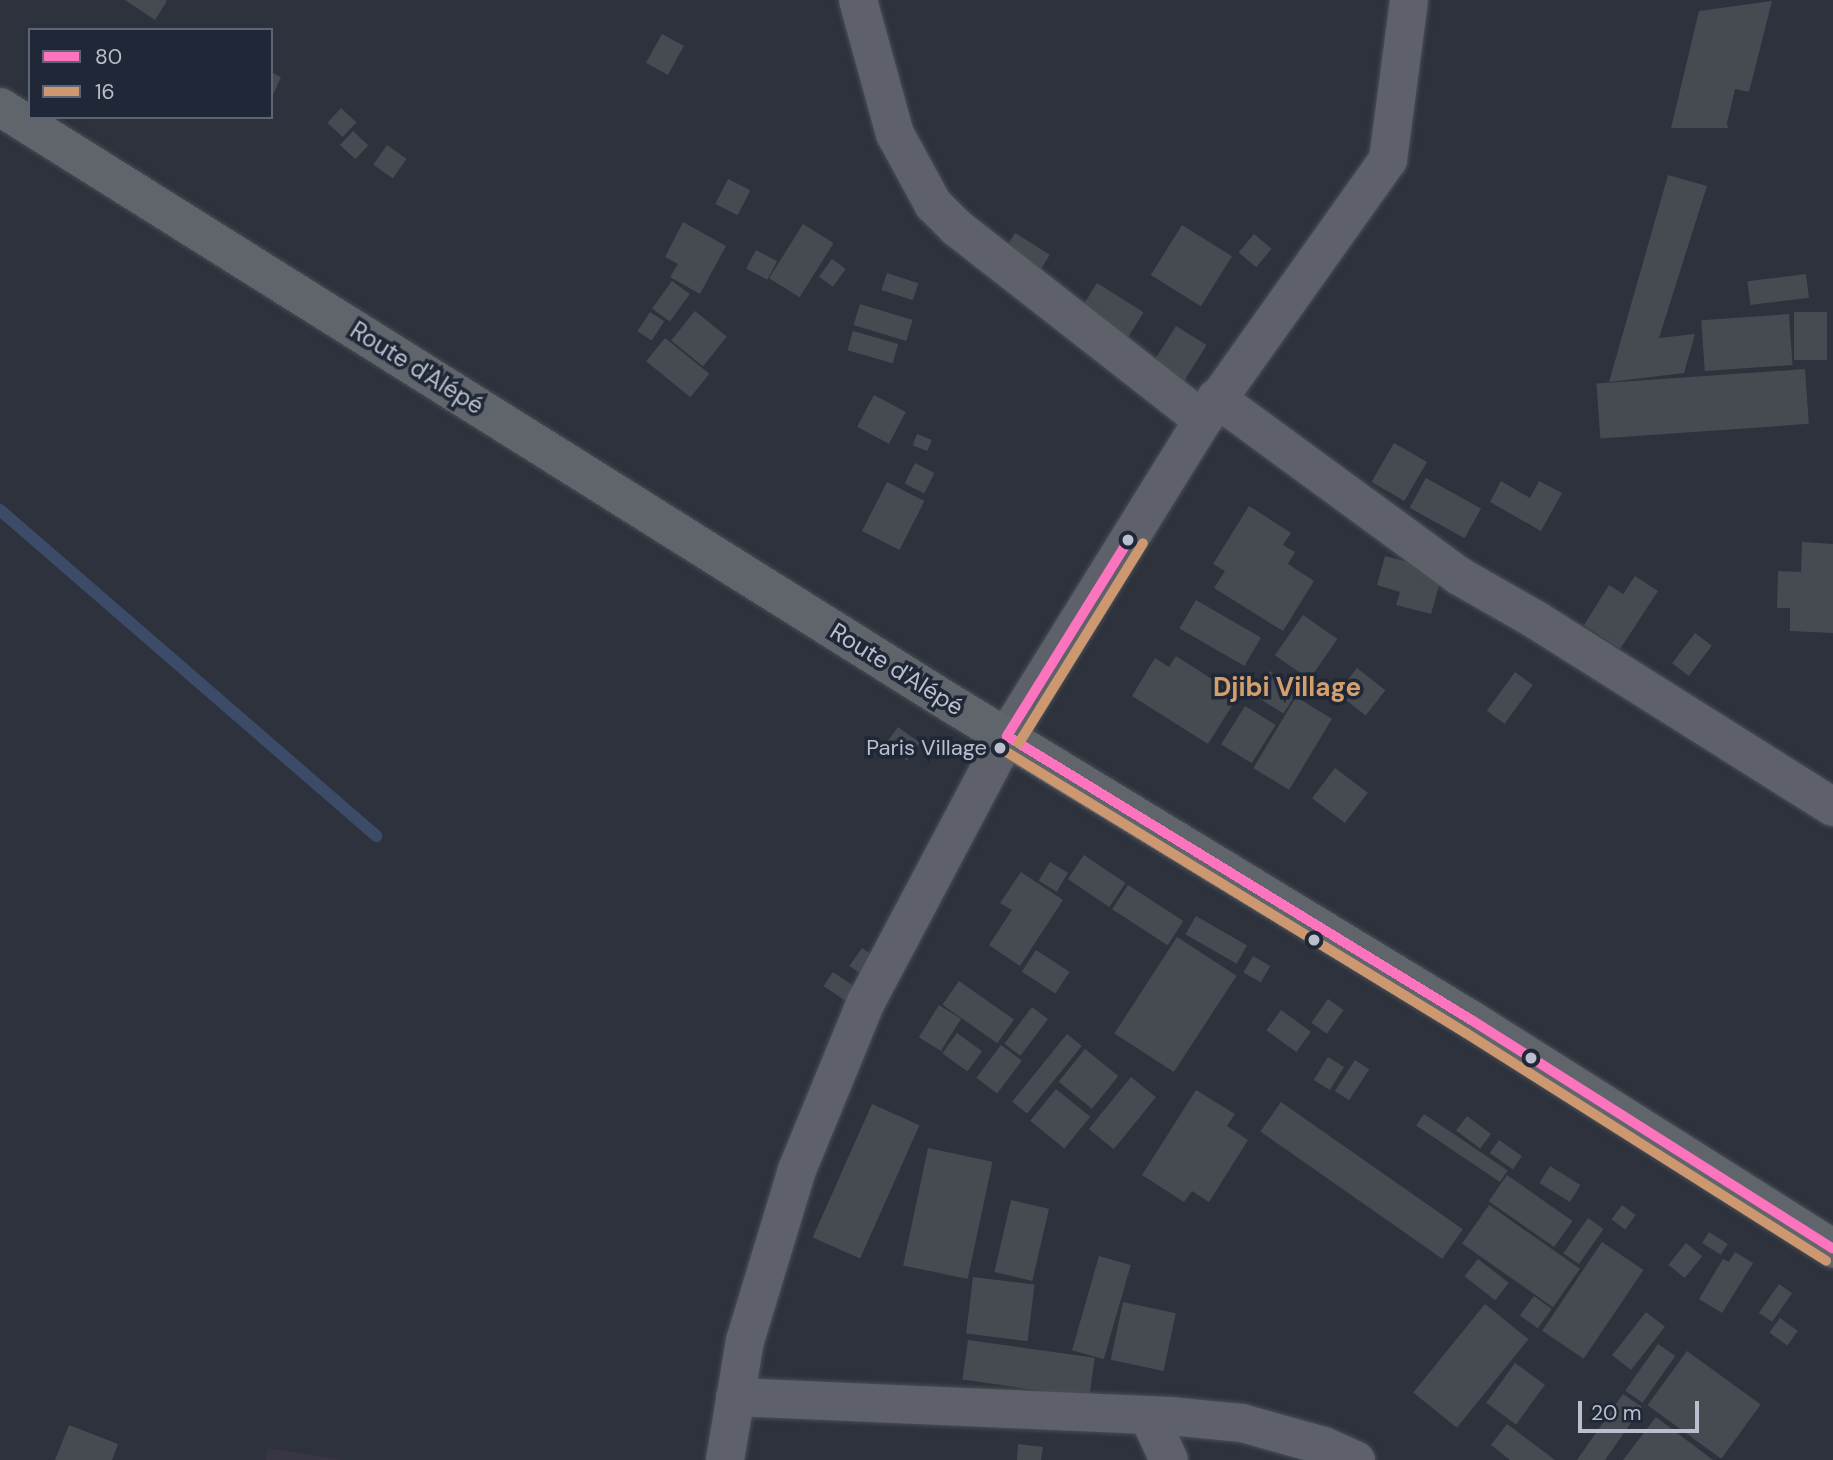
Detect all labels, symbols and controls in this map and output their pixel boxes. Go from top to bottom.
legend [28,28,273,119]
text: 80 [95,43,122,71]
text: 16 [95,78,115,106]
street label: Route d'Alépé [345,316,489,420]
unlabelled marker [1121,533,1135,547]
street label: Route d'Alépé [825,617,969,721]
district label: Djibi Village [1213,672,1361,704]
place label: Paris Village [866,735,987,761]
marker: Paris Village [993,741,1007,755]
unlabelled marker [1307,933,1321,947]
unlabelled marker [1524,1051,1538,1065]
scale bar [1581,1386,1702,1430]
text: 20 m [1591,1399,1642,1427]

